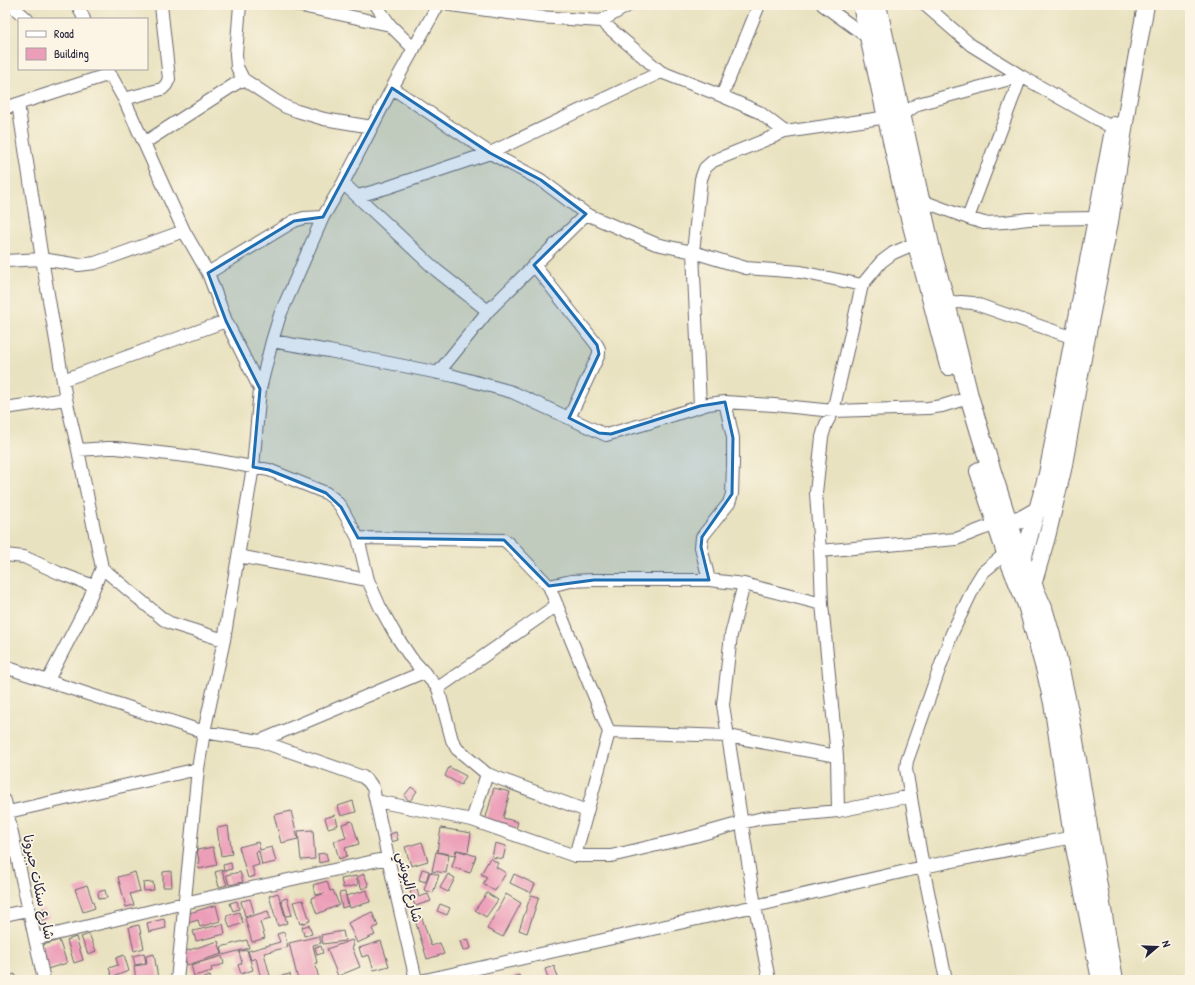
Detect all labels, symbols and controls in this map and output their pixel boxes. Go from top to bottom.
legend [18,18,148,70]
text: Road [54,25,74,42]
text: Building [54,45,89,62]
street label: شارع سنكات جبرونا [18,833,60,941]
street label: شارع البوشي [389,850,428,925]
north arrow [1137,927,1177,967]
text: N [1159,939,1174,949]

